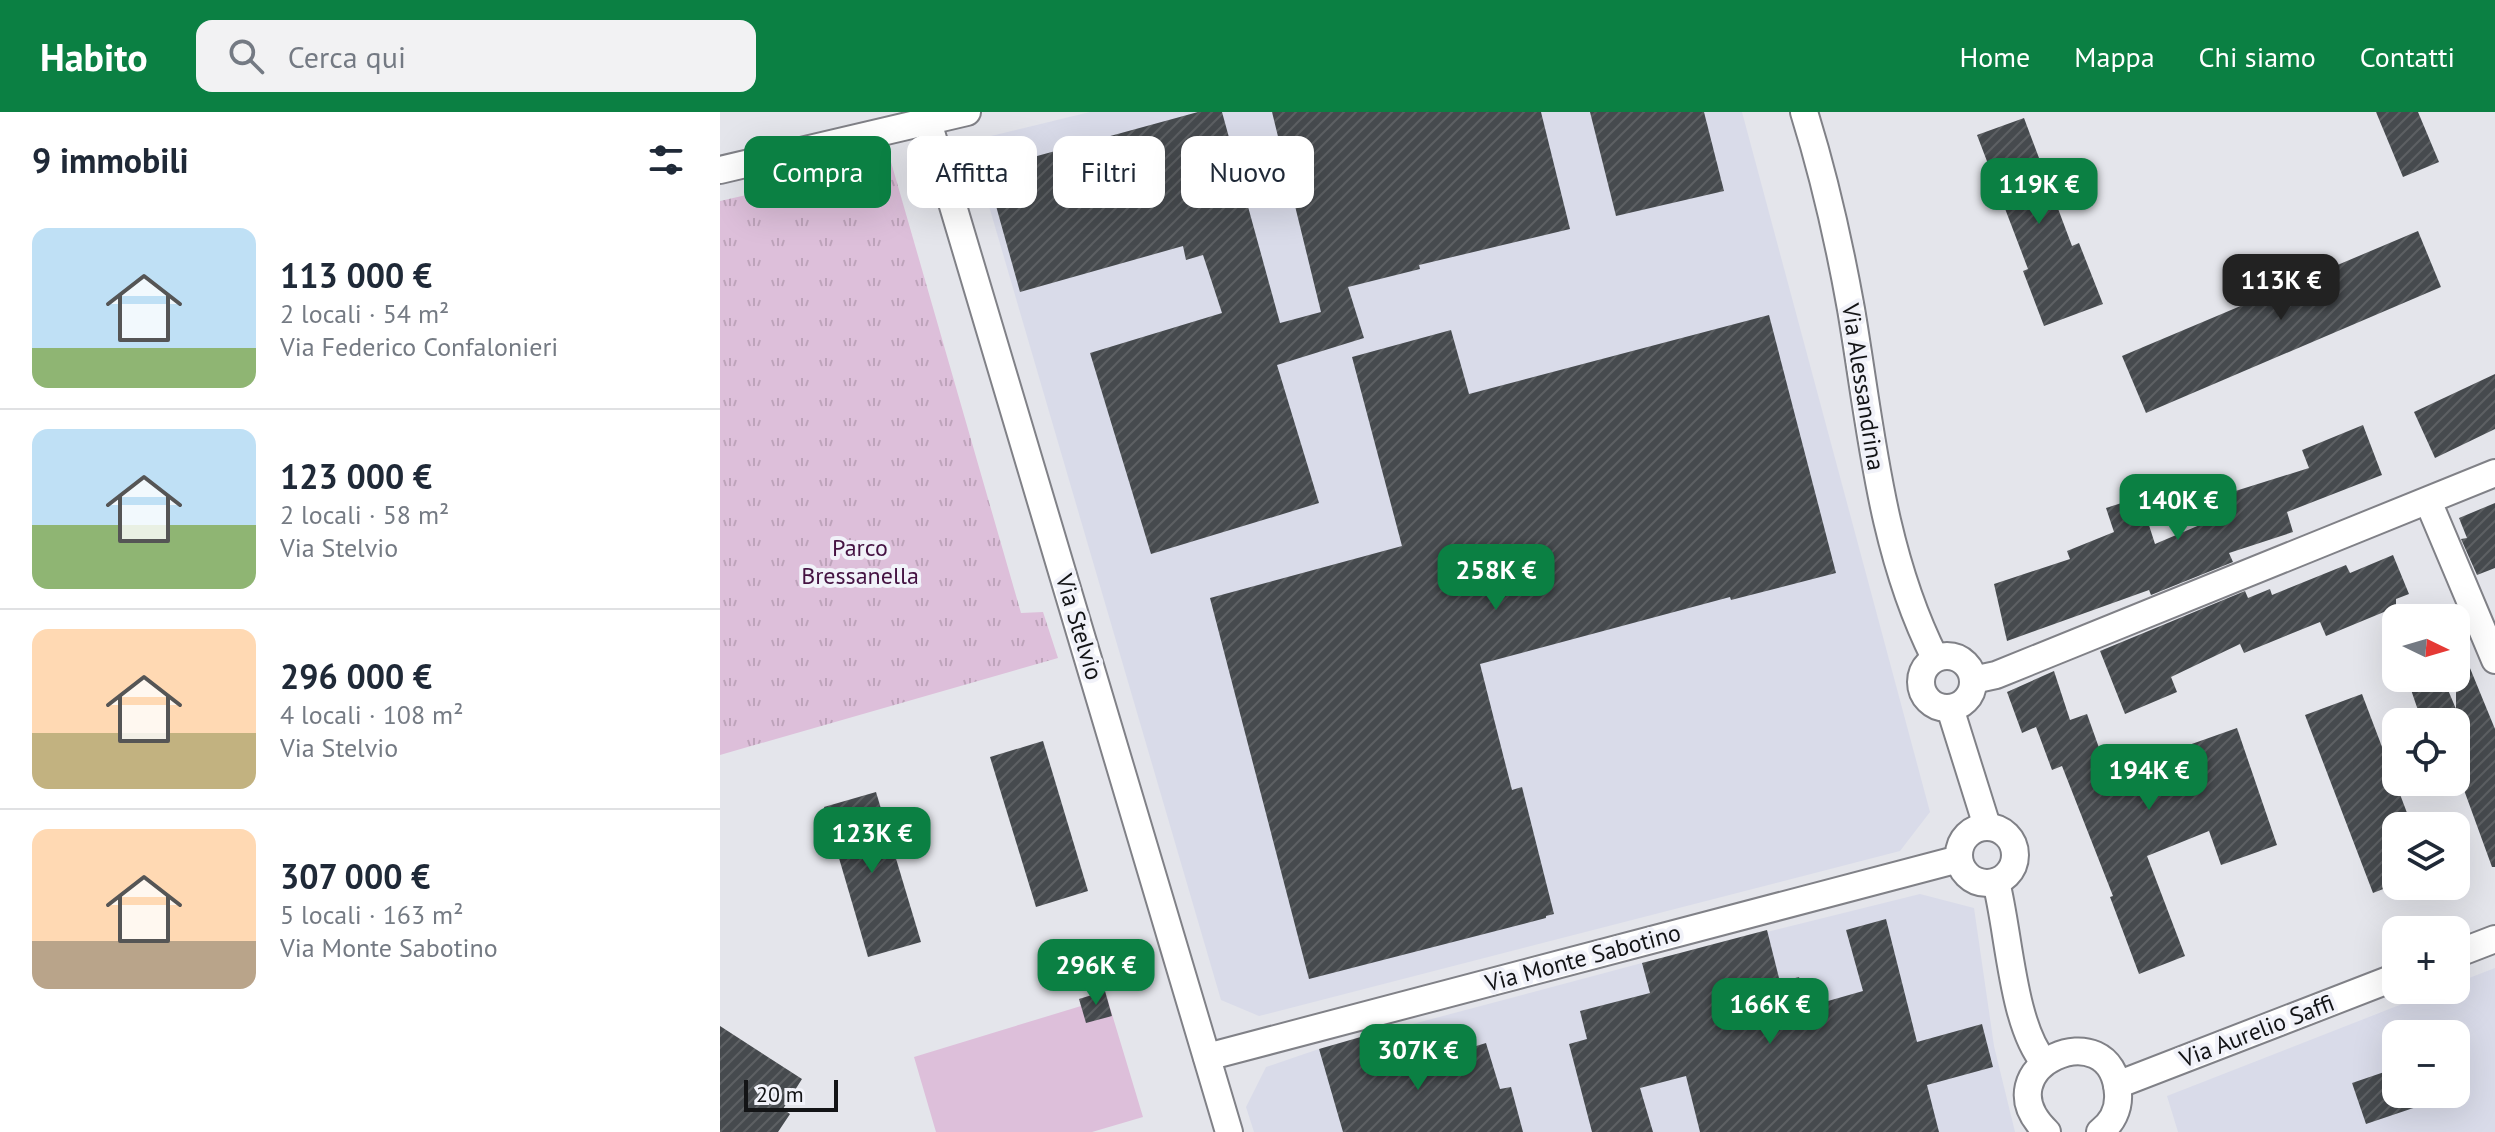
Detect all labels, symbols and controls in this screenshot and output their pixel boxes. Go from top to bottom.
search box [196,20,756,92]
text: Habito [40,32,148,81]
icon: search [224,34,268,78]
text: Cerca qui [288,37,406,76]
text: Home [1960,38,2030,75]
text: Mappa [2074,38,2155,75]
text: Chi siamo [2199,38,2316,75]
text: Contatti [2360,38,2455,75]
chip: Compra [744,136,891,208]
chip: Affitta [907,136,1037,208]
chip: Filtri [1053,136,1165,208]
chip: Nuovo [1181,136,1314,208]
text: 9 immobili [32,138,189,182]
icon: filters [644,138,688,182]
pin: 119K € [1974,158,2104,226]
text: 119K € [1999,167,2079,200]
text: 113 000 € [280,253,432,297]
pin: 113K € [2216,254,2346,322]
icon: home [96,260,192,356]
text: 113K € [2241,263,2321,296]
text: 2 locali · 54 m² [280,297,449,330]
street label: Via Alessandrina [1835,300,1892,473]
text: Via Federico Confalonieri [280,330,558,363]
text: 123 000 € [280,454,432,498]
icon: home [96,461,192,557]
pin: 140K € [2113,474,2243,542]
text: 140K € [2138,483,2218,516]
text: 2 locali · 58 m² [280,498,449,531]
text: Via Stelvio [280,531,398,564]
park label: Parco Bressanella [801,532,919,591]
pin: 258K € [1431,544,1561,612]
text: 258K € [1456,553,1536,586]
street label: Via Stelvio [1048,569,1110,684]
north arrow [2382,604,2470,692]
map controls [2382,604,2470,1108]
text: 296 000 € [280,654,432,698]
icon: home [96,661,192,757]
text: 4 locali · 108 m² [280,698,463,731]
button: locate [2382,708,2470,796]
text: Via Stelvio [280,731,398,764]
pin: 194K € [2084,744,2214,812]
text: 194K € [2109,753,2189,786]
pin: 123K € [807,807,937,875]
button: layers [2382,812,2470,900]
text: 123K € [832,816,912,849]
text: 307 000 € [280,854,430,898]
icon: home [96,861,192,957]
text: 5 locali · 163 m² [280,898,463,931]
button: + [2382,916,2470,1004]
street label: Via Monte Sabotino [1481,917,1684,999]
text: Via Monte Sabotino [280,931,498,964]
pin: 296K € [1031,939,1161,1007]
text: 296K € [1056,948,1136,981]
pin: 166K € [1705,978,1835,1046]
text: 166K € [1730,987,1810,1020]
street label: Via Aurelio Saffi [2174,987,2338,1075]
button: − [2382,1020,2470,1108]
pin: 307K € [1353,1024,1483,1092]
text: 307K € [1378,1033,1458,1066]
scale bar [744,1076,838,1112]
text: 20 m [756,1080,804,1108]

